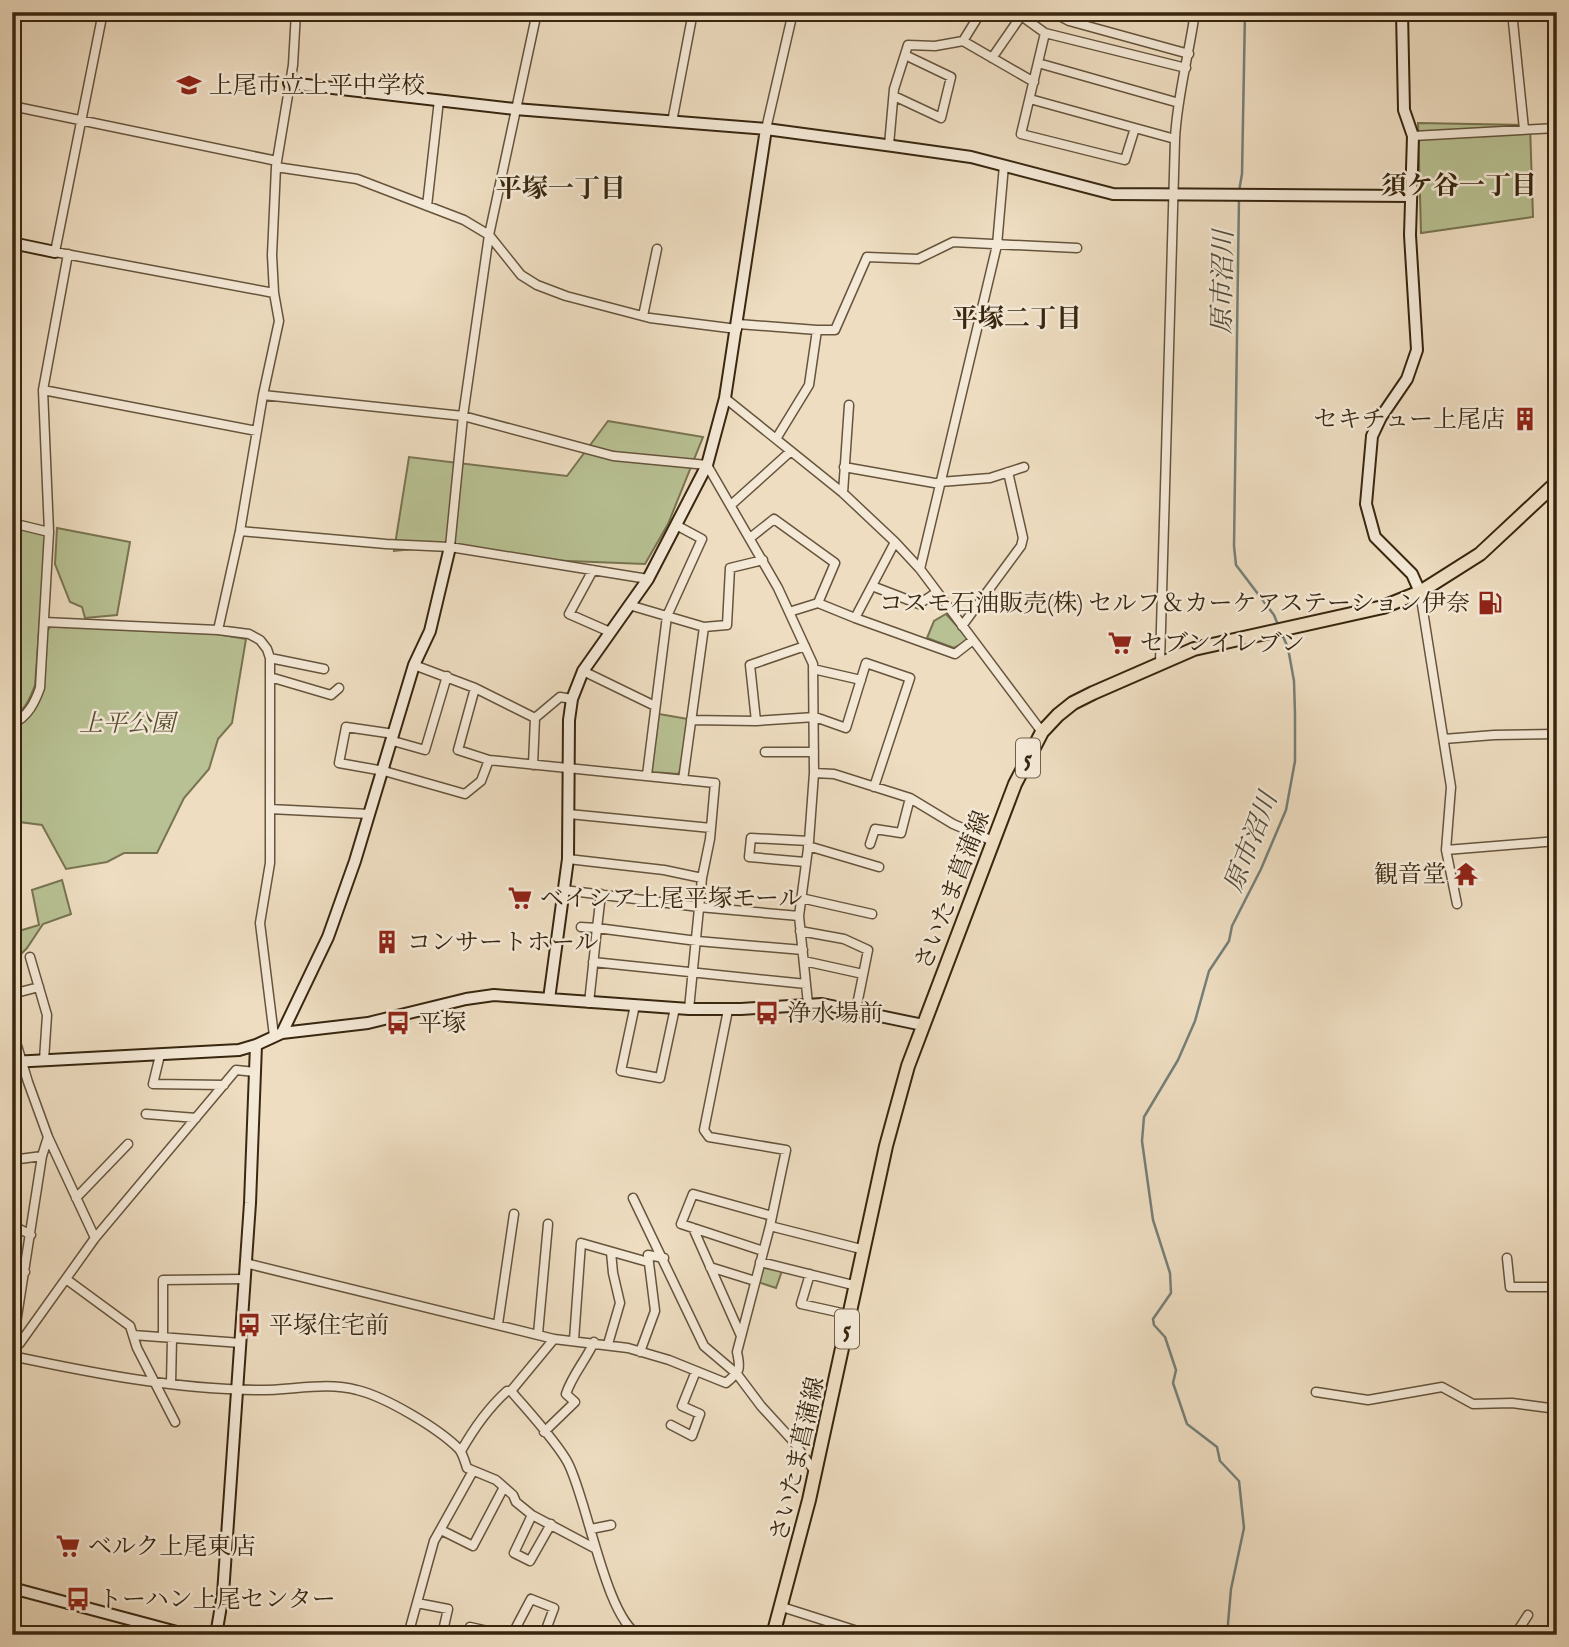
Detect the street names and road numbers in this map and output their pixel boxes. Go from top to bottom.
road number: 5 [1016,738,1040,778]
street label: さいたま菖蒲線 [909,807,998,975]
road number: 5 [835,1310,859,1348]
street label: さいたま菖蒲線 [764,1374,832,1545]

